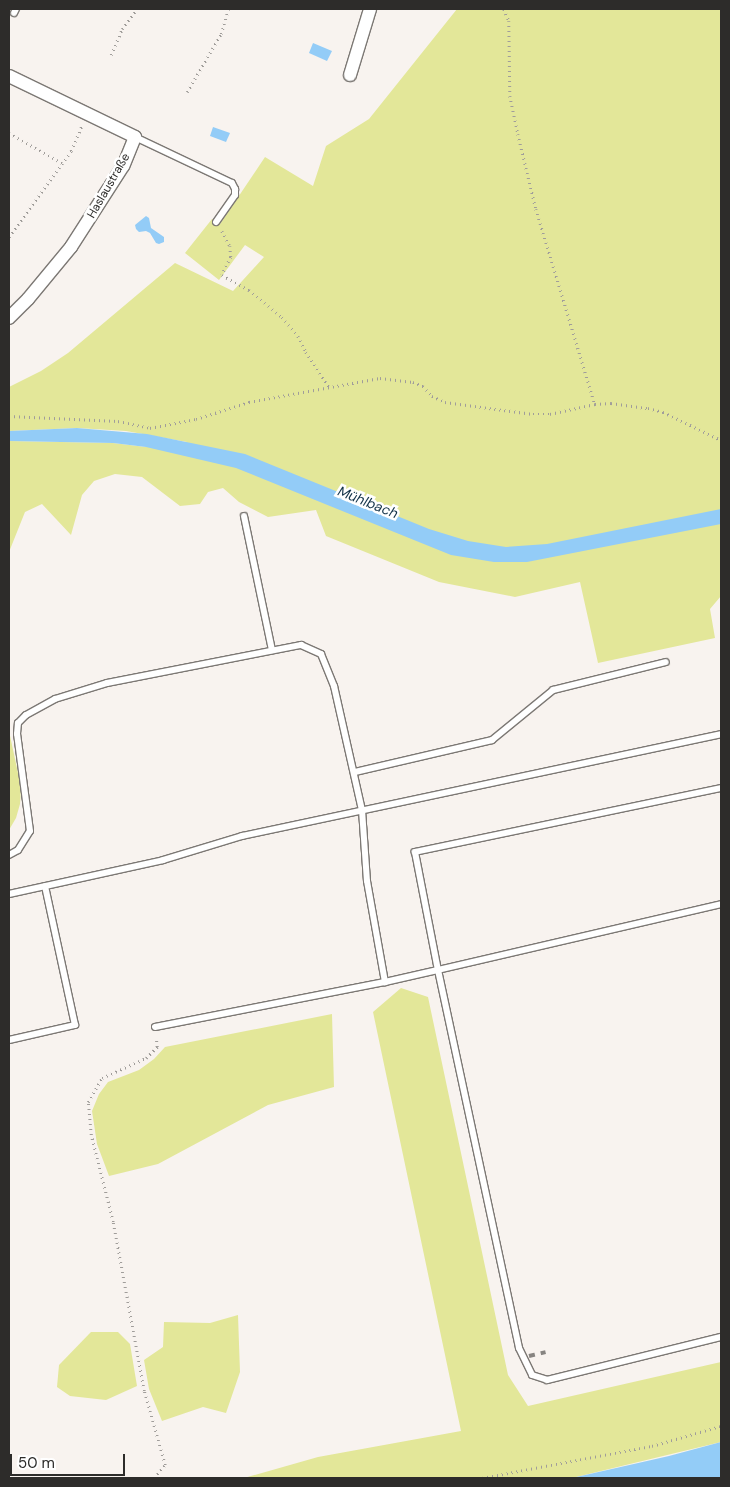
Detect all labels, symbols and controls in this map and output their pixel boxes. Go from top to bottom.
street label: Haslaustraße [85,151,133,221]
water label: Mühlbach [335,482,401,522]
scale bar [12,1444,128,1476]
text: 50 m [18,1453,55,1473]

